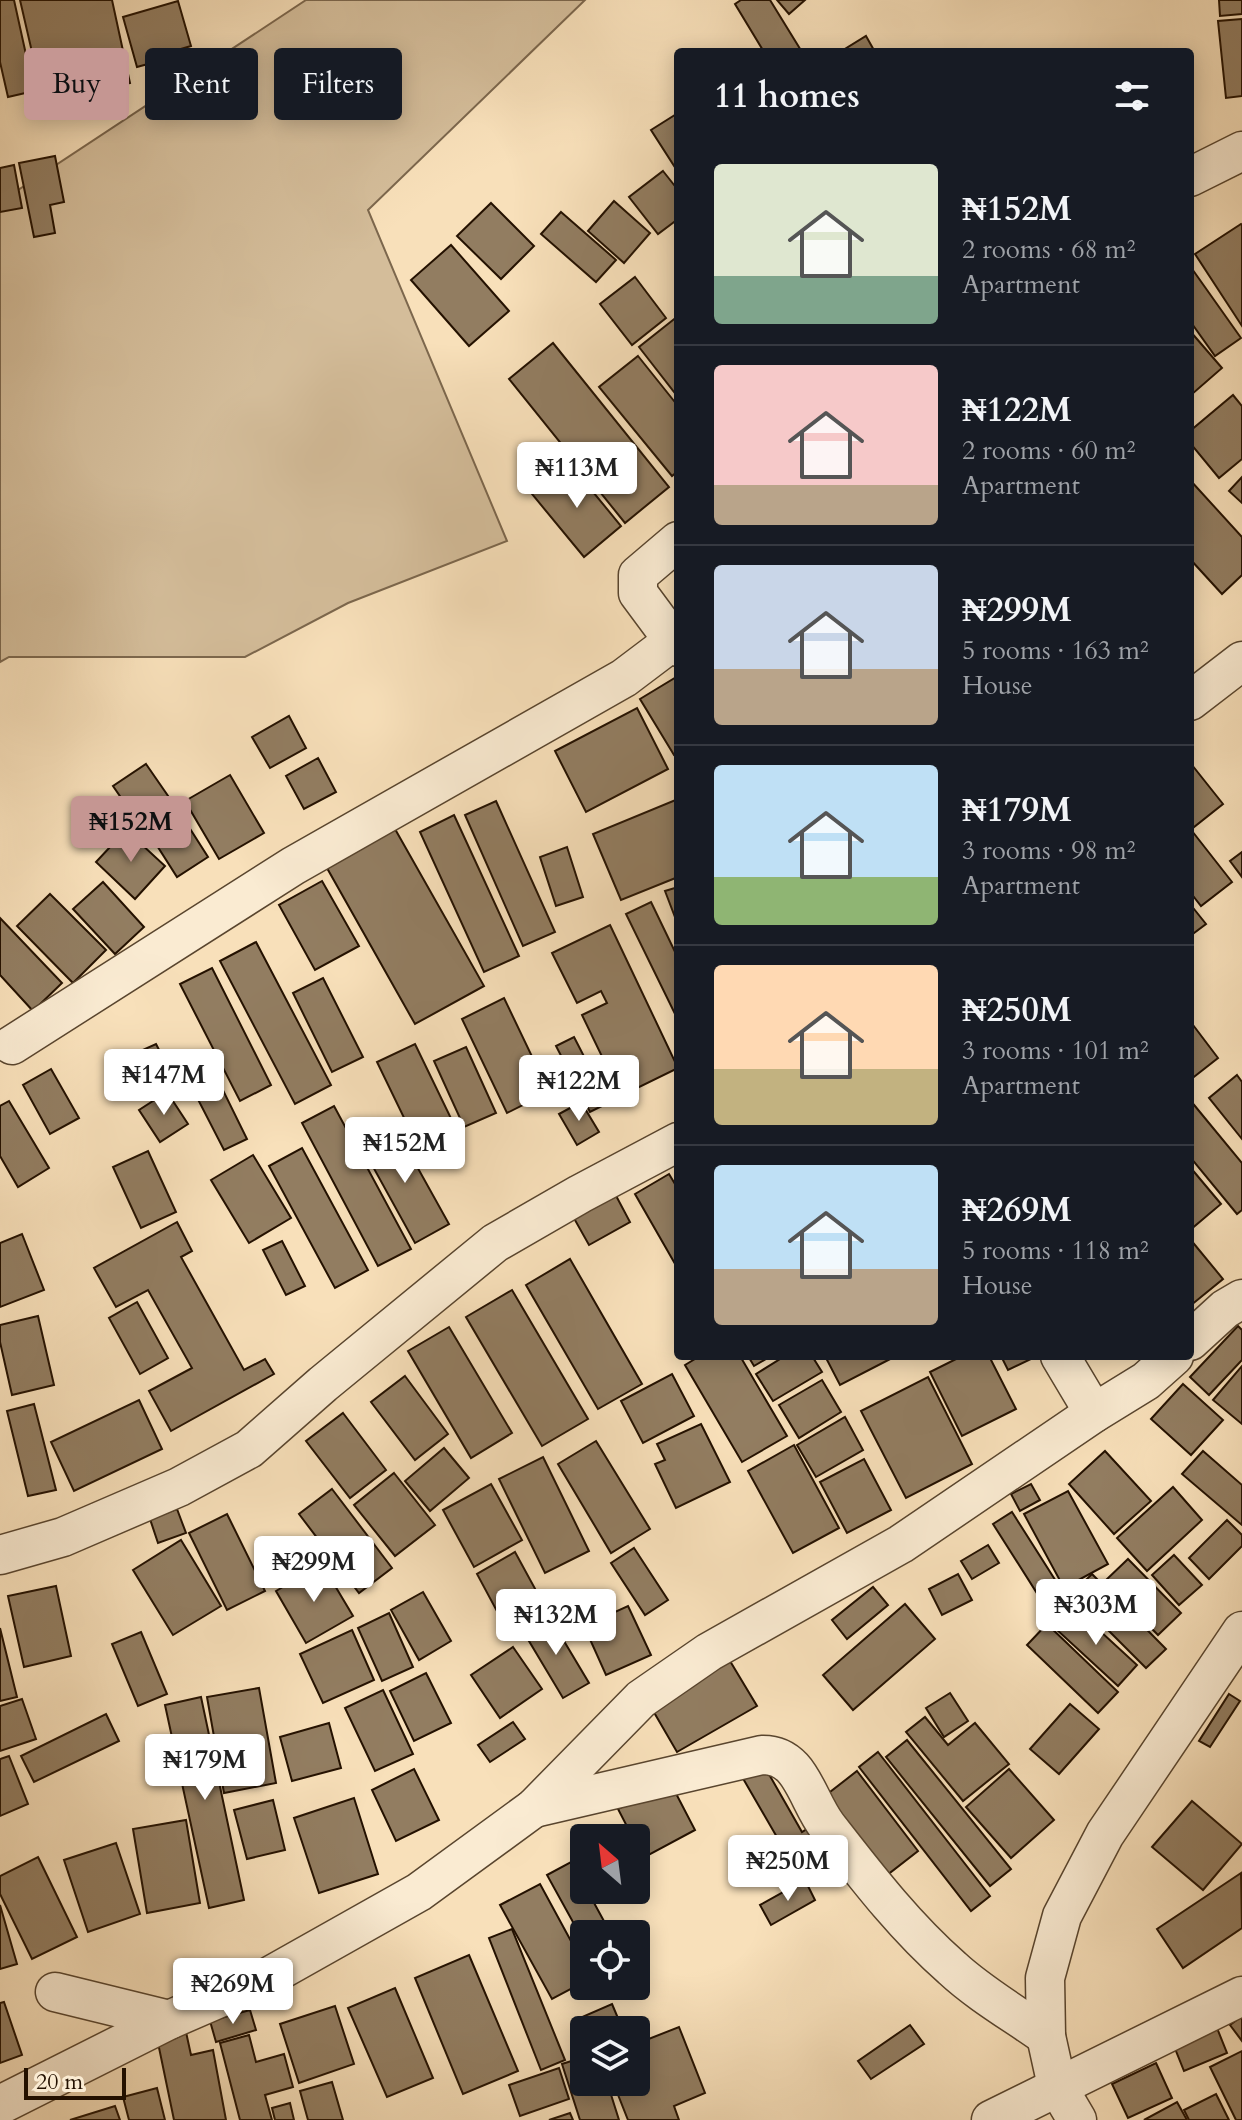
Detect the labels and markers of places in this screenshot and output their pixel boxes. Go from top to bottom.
pin: ₦113M [521,442,633,510]
pin: ₦152M [75,796,187,864]
pin: ₦147M [108,1049,220,1117]
pin: ₦122M [523,1055,635,1123]
pin: ₦152M [349,1117,461,1185]
pin: ₦299M [258,1536,370,1604]
pin: ₦303M [1040,1579,1152,1647]
pin: ₦132M [500,1589,612,1657]
pin: ₦179M [149,1734,261,1802]
pin: ₦250M [732,1835,844,1903]
pin: ₦269M [177,1958,289,2026]

